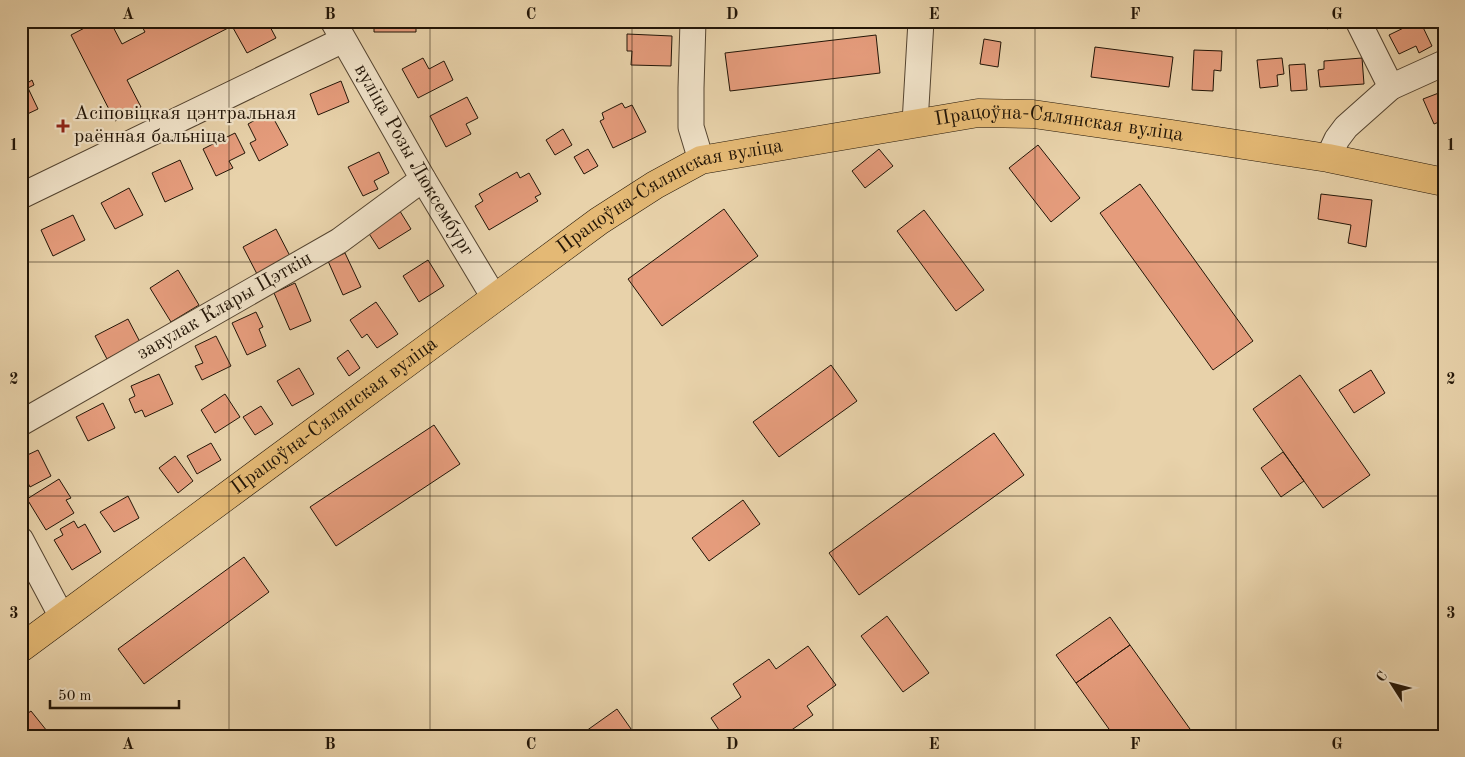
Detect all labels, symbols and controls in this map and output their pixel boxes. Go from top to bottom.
text: A [122,7,134,23]
text: B [324,7,336,23]
text: C [526,7,536,23]
text: D [726,7,738,23]
text: E [928,7,940,23]
text: F [1130,7,1141,23]
text: G [1331,7,1343,23]
street label: вуліца Розы Люксембург [350,61,477,260]
street label: Працоўна-Сялянская вуліца [933,103,1185,146]
place label: Асіповіцкая цэнтральная раённая бальніца [74,104,296,147]
marker: Асіповіцкая цэнтральная раённая бальніца [56,119,70,133]
street label: Працоўна-Сялянская вуліца [554,136,784,258]
text: 1 [9,138,19,154]
text: 1 [1446,138,1456,154]
street label: завулак Клары Цэткін [134,248,316,364]
street label: Працоўна-Сялянская вуліца [228,334,442,499]
text: 2 [9,372,19,388]
text: 2 [1446,372,1456,388]
text: 3 [9,606,19,622]
text: 3 [1446,606,1456,622]
north arrow [1368,660,1418,710]
text: С [1374,669,1391,685]
scale bar [50,677,179,709]
text: 50 m [58,689,92,704]
text: A [122,737,134,753]
text: B [324,737,336,753]
text: C [526,737,536,753]
text: D [726,737,738,753]
text: E [928,737,940,753]
text: F [1130,737,1141,753]
text: G [1331,737,1343,753]

